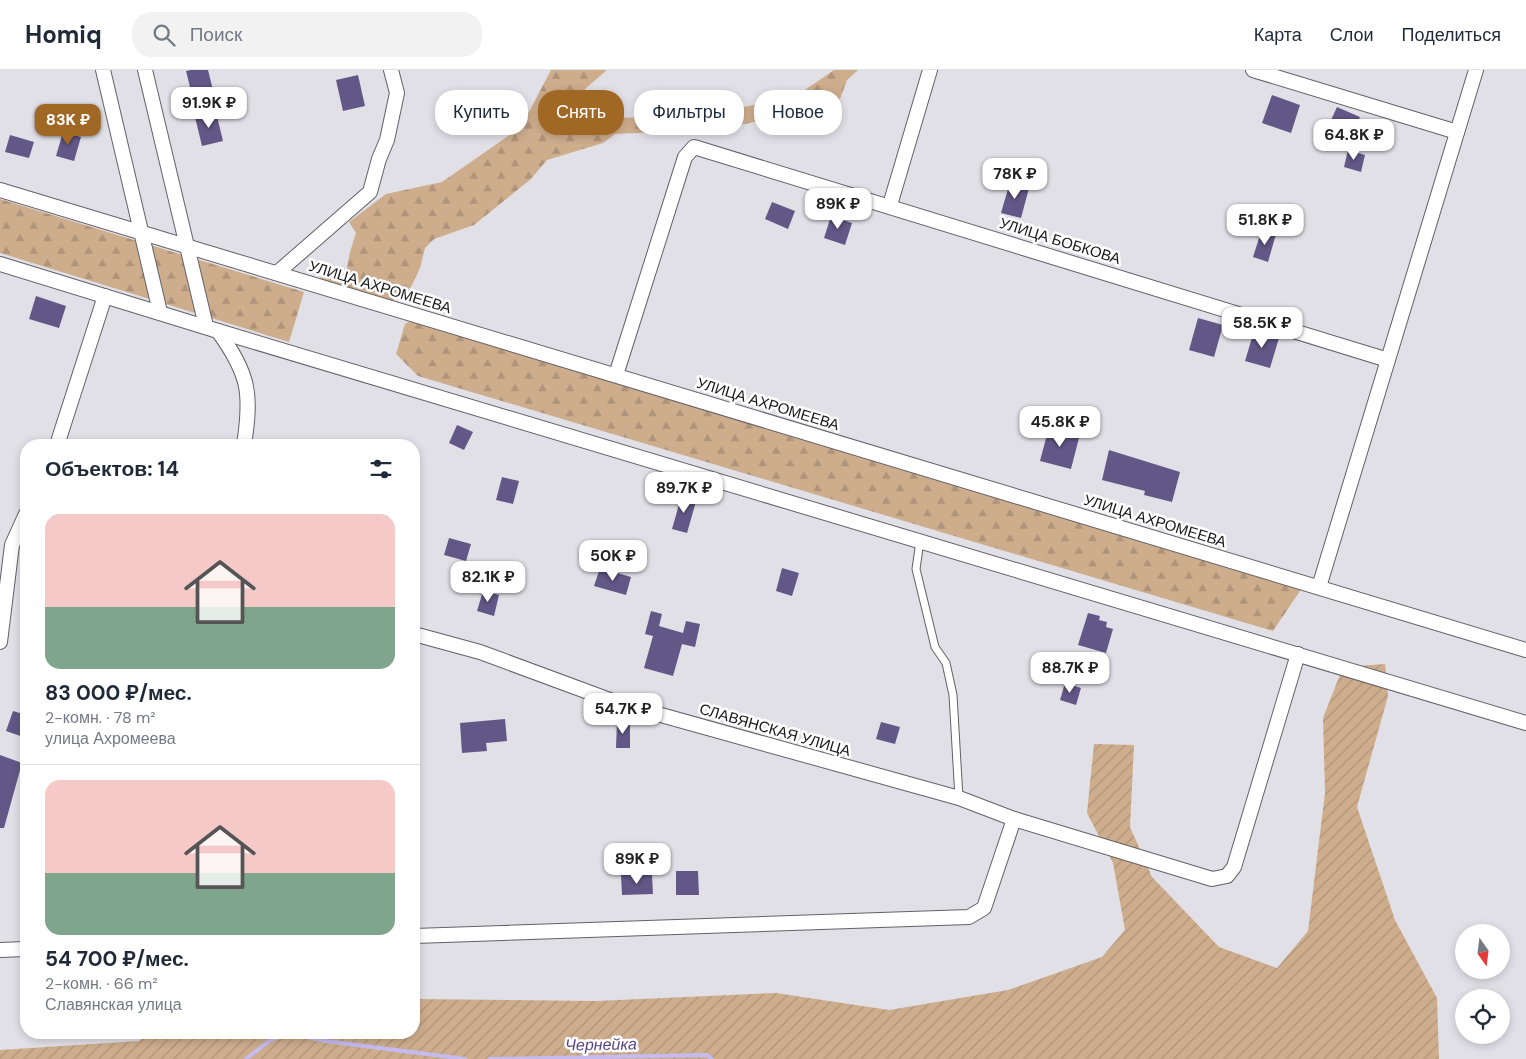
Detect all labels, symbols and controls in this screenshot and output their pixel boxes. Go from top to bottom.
search box [132,12,482,57]
text: Homiq [25,19,102,50]
icon: search [150,21,178,49]
text: Поиск [190,22,242,47]
text: Карта [1254,23,1302,47]
text: Слои [1330,23,1374,47]
text: Поделиться [1402,23,1501,47]
pin: 91.9K ₽ [163,87,255,129]
chip: Купить [435,90,528,135]
chip: Снять [538,90,624,135]
chip: Фильтры [634,90,744,135]
chip: Новое [754,90,842,135]
text: 91.9K ₽ [182,92,236,113]
pin: 83K ₽ [33,104,103,146]
text: 83K ₽ [46,109,90,130]
pin: 64.8K ₽ [1308,118,1400,161]
text: 64.8K ₽ [1324,124,1384,145]
pin: 78K ₽ [980,158,1050,200]
text: 78K ₽ [993,163,1037,184]
pin: 89K ₽ [803,188,873,230]
text: 89K ₽ [816,193,860,214]
pin: 51.8K ₽ [1219,204,1311,246]
text: 51.8K ₽ [1238,209,1292,230]
street label: УЛИЦА БОБКОВА [997,213,1123,269]
street label: УЛИЦА АХРОМЕЕВА [306,256,454,318]
pin: 58.5K ₽ [1216,306,1308,349]
text: 58.5K ₽ [1233,312,1291,333]
street label: УЛИЦА АХРОМЕЕВА [694,373,842,435]
pin: 45.8K ₽ [1014,406,1106,448]
text: 45.8K ₽ [1030,411,1090,432]
text: Объектов: 14 [45,455,179,483]
icon: filters [367,455,395,483]
pin: 89.7K ₽ [638,472,730,514]
text: 89.7K ₽ [656,477,712,498]
street label: УЛИЦА АХРОМЕЕВА [1081,490,1229,552]
pin: 50K ₽ [578,540,648,582]
text: 50K ₽ [590,545,636,566]
icon: home [175,547,265,637]
pin: 82.1K ₽ [442,560,534,603]
text: 82.1K ₽ [461,566,515,587]
pin: 88.7K ₽ [1024,652,1116,694]
text: 88.7K ₽ [1041,657,1099,678]
text: 83 000 ₽/мес. [45,679,192,707]
pin: 54.7K ₽ [577,692,669,735]
text: 54.7K ₽ [594,698,652,719]
street label: СЛАВЯНСКАЯ УЛИЦА [697,699,853,761]
text: 2-комн. · 78 m² [45,707,155,728]
text: улица Ахромеева [45,728,176,749]
icon: home [175,812,265,902]
pin: 89K ₽ [602,842,672,885]
text: 89K ₽ [615,848,659,869]
north arrow [1455,924,1510,979]
map controls [1455,924,1510,1044]
text: 54 700 ₽/мес. [45,945,189,973]
text: 2-комн. · 66 m² [45,973,158,994]
button: locate [1455,989,1510,1044]
text: Славянская улица [45,994,182,1015]
water label: Чернейка [565,1033,637,1056]

